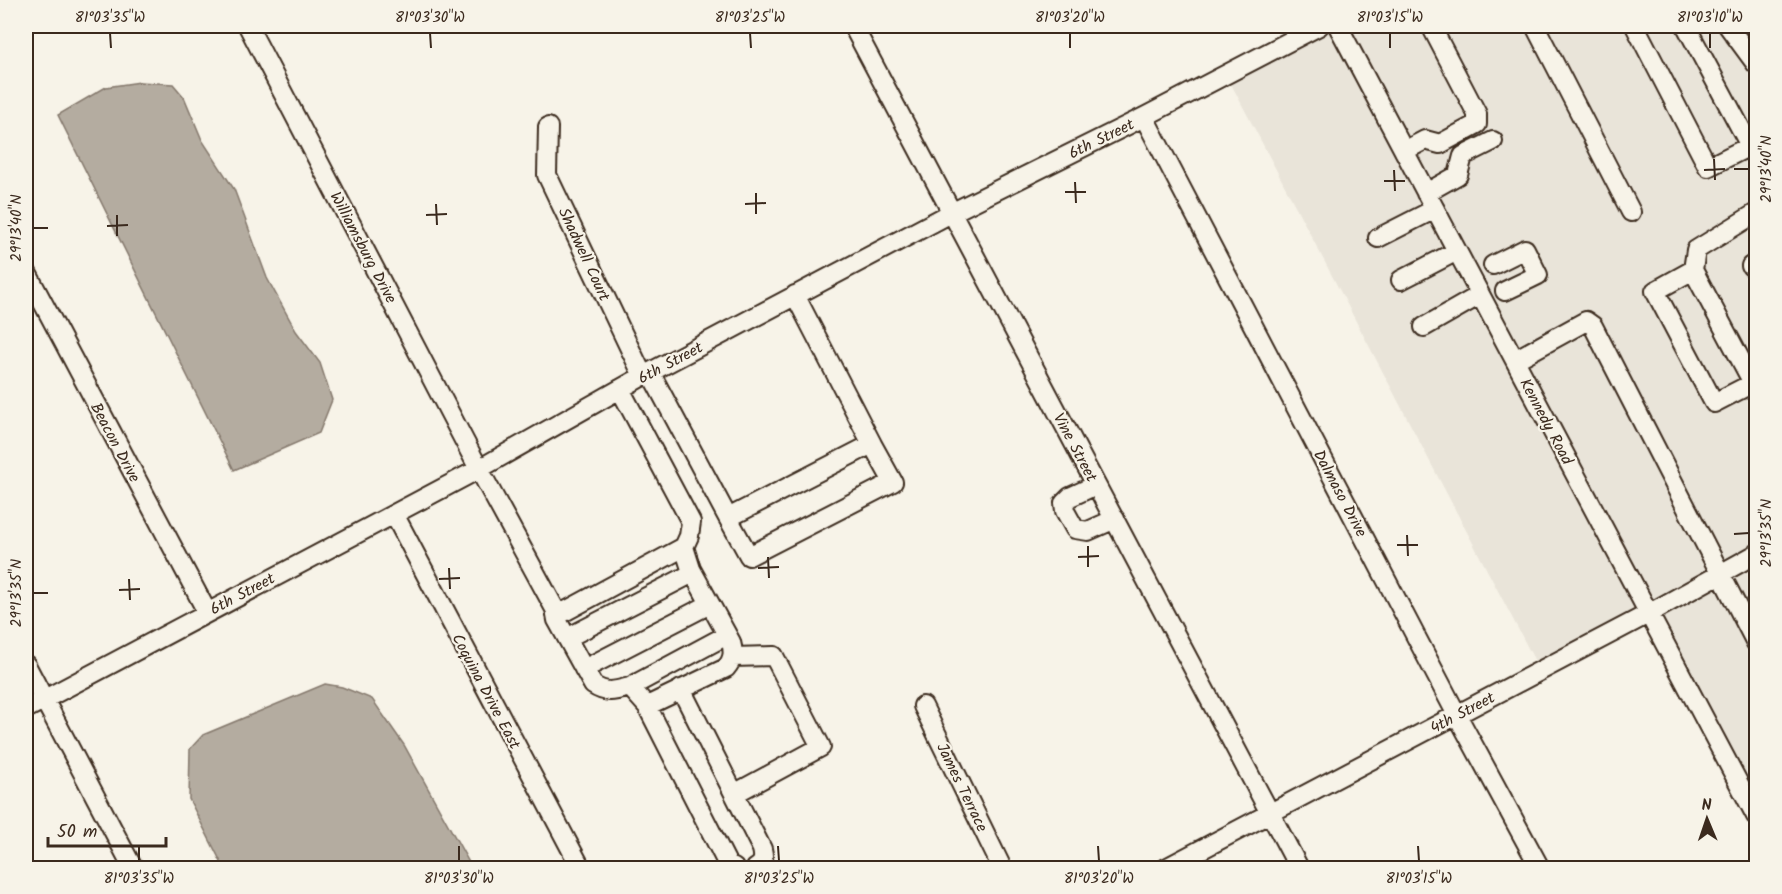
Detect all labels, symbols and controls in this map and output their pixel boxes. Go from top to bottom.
text: 81°03'35"W [75,6,145,30]
text: 81°03'30"W [395,6,465,30]
text: 81°03'25"W [715,6,786,30]
text: 81°03'20"W [1035,6,1105,30]
text: 81°03'15"W [1357,6,1424,30]
text: 81°03'10"W [1677,6,1743,30]
street label: 6th Street [1064,112,1140,166]
text: 29°13'40"N [1755,135,1779,203]
street label: Williamsburg Drive [323,187,403,308]
text: 29°13'40"N [5,194,29,262]
street label: Shadwell Court [551,204,617,306]
street label: 6th Street [634,335,708,391]
street label: Kennedy Road [1512,374,1579,470]
street label: Beacon Drive [83,398,146,487]
street label: Vine Street [1046,409,1104,487]
street label: Dalmaso Drive [1306,446,1373,542]
text: 29°13'35"N [1755,499,1779,567]
text: 29°13'35"N [5,559,29,627]
street label: 6th Street [206,566,280,622]
street label: Coquina Drive East [445,629,527,755]
street label: 4th Street [1426,685,1500,741]
street label: James Terrace [929,739,994,836]
north arrow [1677,789,1737,849]
text: N [1701,793,1712,818]
scale bar [48,810,166,848]
text: 50 m [57,818,97,847]
text: 81°03'35"W [104,867,174,891]
text: 81°03'30"W [424,867,494,891]
text: 81°03'25"W [744,867,815,891]
text: 81°03'20"W [1064,867,1134,891]
text: 81°03'15"W [1386,867,1453,891]

